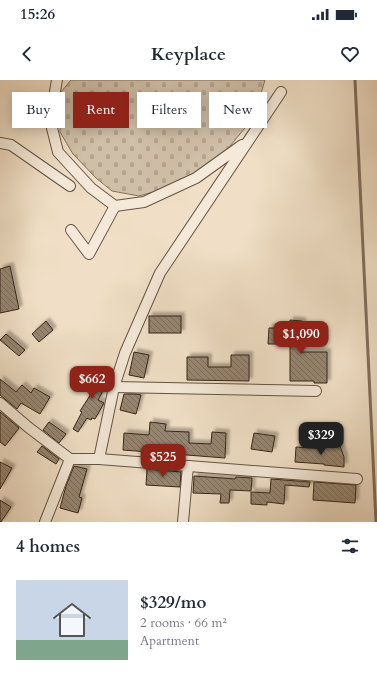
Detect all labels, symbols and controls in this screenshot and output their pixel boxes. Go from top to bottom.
text: 15:26 [20,4,55,24]
text: Keyplace [151,42,226,67]
icon: back [16,43,38,65]
icon: heart [339,43,361,65]
chip: Buy [12,92,65,128]
chip: Rent [73,92,129,128]
chip: Filters [137,92,201,128]
chip: New [209,92,267,128]
pin: $1,090 [268,321,334,355]
text: $1,090 [282,325,320,343]
pin: $662 [68,366,116,400]
text: $662 [79,370,105,388]
pin: $329 [297,422,345,456]
text: $329 [308,426,334,444]
pin: $525 [139,444,187,478]
text: $525 [150,448,176,466]
text: 4 homes [16,535,80,558]
icon: filters [339,535,361,557]
text: $329/mo [140,591,206,614]
icon: home [48,596,96,644]
text: 2 rooms · 66 m² [140,614,227,632]
text: Apartment [140,632,199,650]

